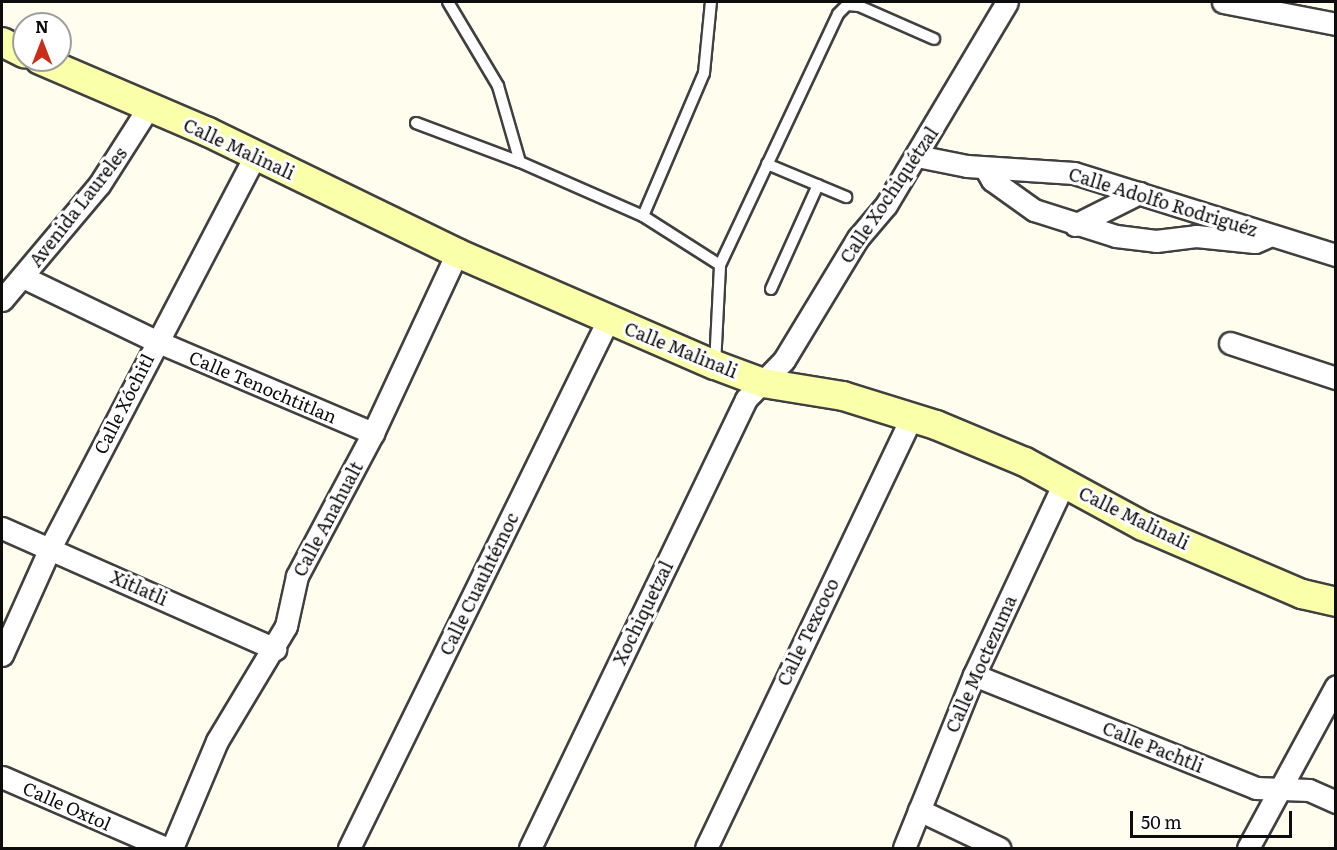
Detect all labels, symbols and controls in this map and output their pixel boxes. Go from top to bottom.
north arrow [12,12,72,72]
text: N [35,14,49,38]
street label: Calle Malinali [180,114,298,184]
street label: Calle Xochiquétzal [835,123,943,267]
street label: Avenida Laureles [25,143,131,271]
street label: Calle Adolfo Rodriguéz [1066,163,1260,241]
street label: Calle Malinali [621,318,741,382]
street label: Calle Tenochtitlan [186,346,340,428]
street label: Calle Xóchitl [90,350,158,458]
street label: Calle Anahualt [289,458,367,580]
street label: Calle Malinali [1075,482,1193,554]
street label: Calle Cuauhtémoc [435,509,523,659]
street label: Xochiquetzal [609,558,677,668]
street label: Xitlatli [107,566,171,610]
street label: Calle Texcoco [773,575,843,689]
street label: Calle Moctezuma [941,592,1021,736]
street label: Calle Pachtli [1099,717,1207,777]
street label: Calle Oxtol [20,777,114,835]
scale bar [1133,799,1295,837]
text: 50 m [1141,808,1182,835]

